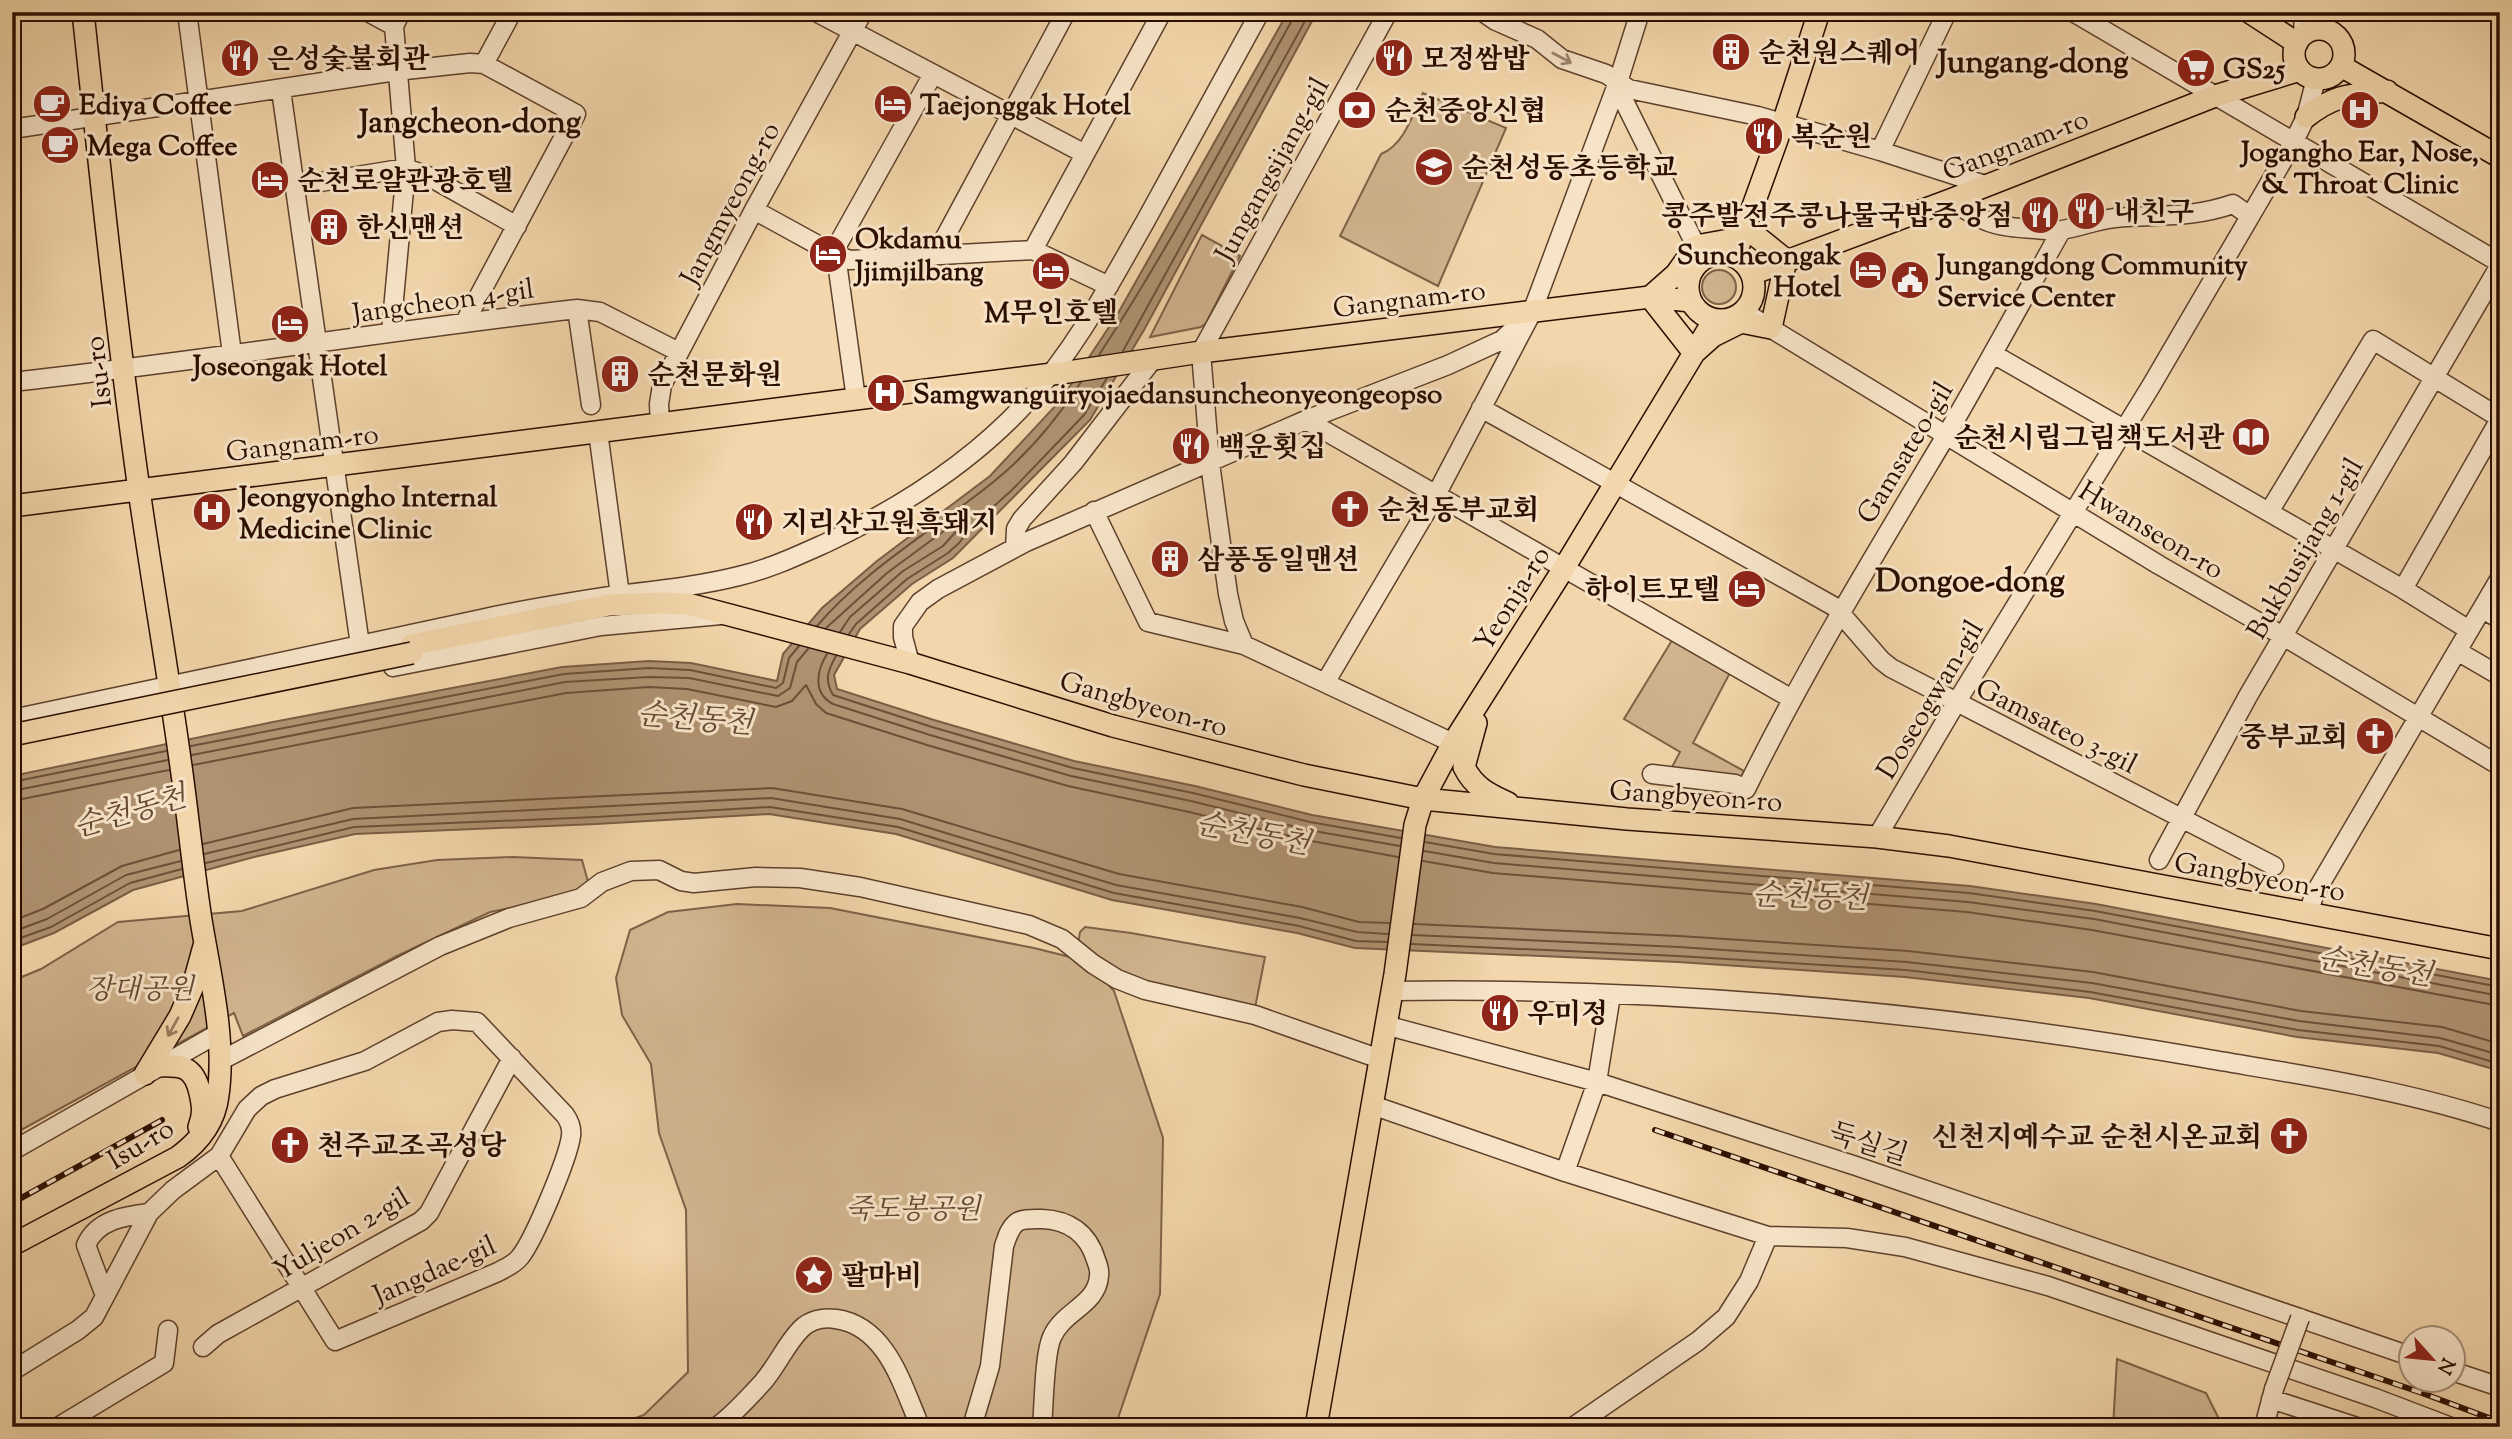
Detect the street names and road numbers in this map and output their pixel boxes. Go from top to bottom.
street label: Jungangsijang-gil [1205,71,1341,272]
street label: Gangnam-ro [1937,101,2095,193]
street label: Jangmyeong-ro [671,115,792,295]
street label: Jangcheon 4-gil [348,270,537,336]
street label: Gangnam-ro [1331,272,1488,330]
street label: Isu-ro [76,334,124,410]
street label: Gamsateo-gil [1848,375,1965,532]
street label: Gangnam-ro [224,416,381,474]
street label: Bukbusijang 1-gil [2238,451,2375,648]
street label: Hwanseon-ro [2070,472,2231,591]
street label: Yeonja-ro [1466,539,1562,660]
street label: Doseogwan-gil [1868,613,1995,788]
street label: Gangbyeon-ro [1054,663,1232,749]
street label: Gamsateo 3-gil [1968,670,2144,786]
street label: Gangbyeon-ro [1608,772,1784,824]
street label: Gangbyeon-ro [2171,844,2348,914]
street label: Isu-ro [101,1110,183,1181]
street label: 둑실길 [1823,1114,1913,1177]
street label: Yuljeon 2-gil [267,1179,418,1292]
street label: Jangdae-gil [365,1227,503,1317]

